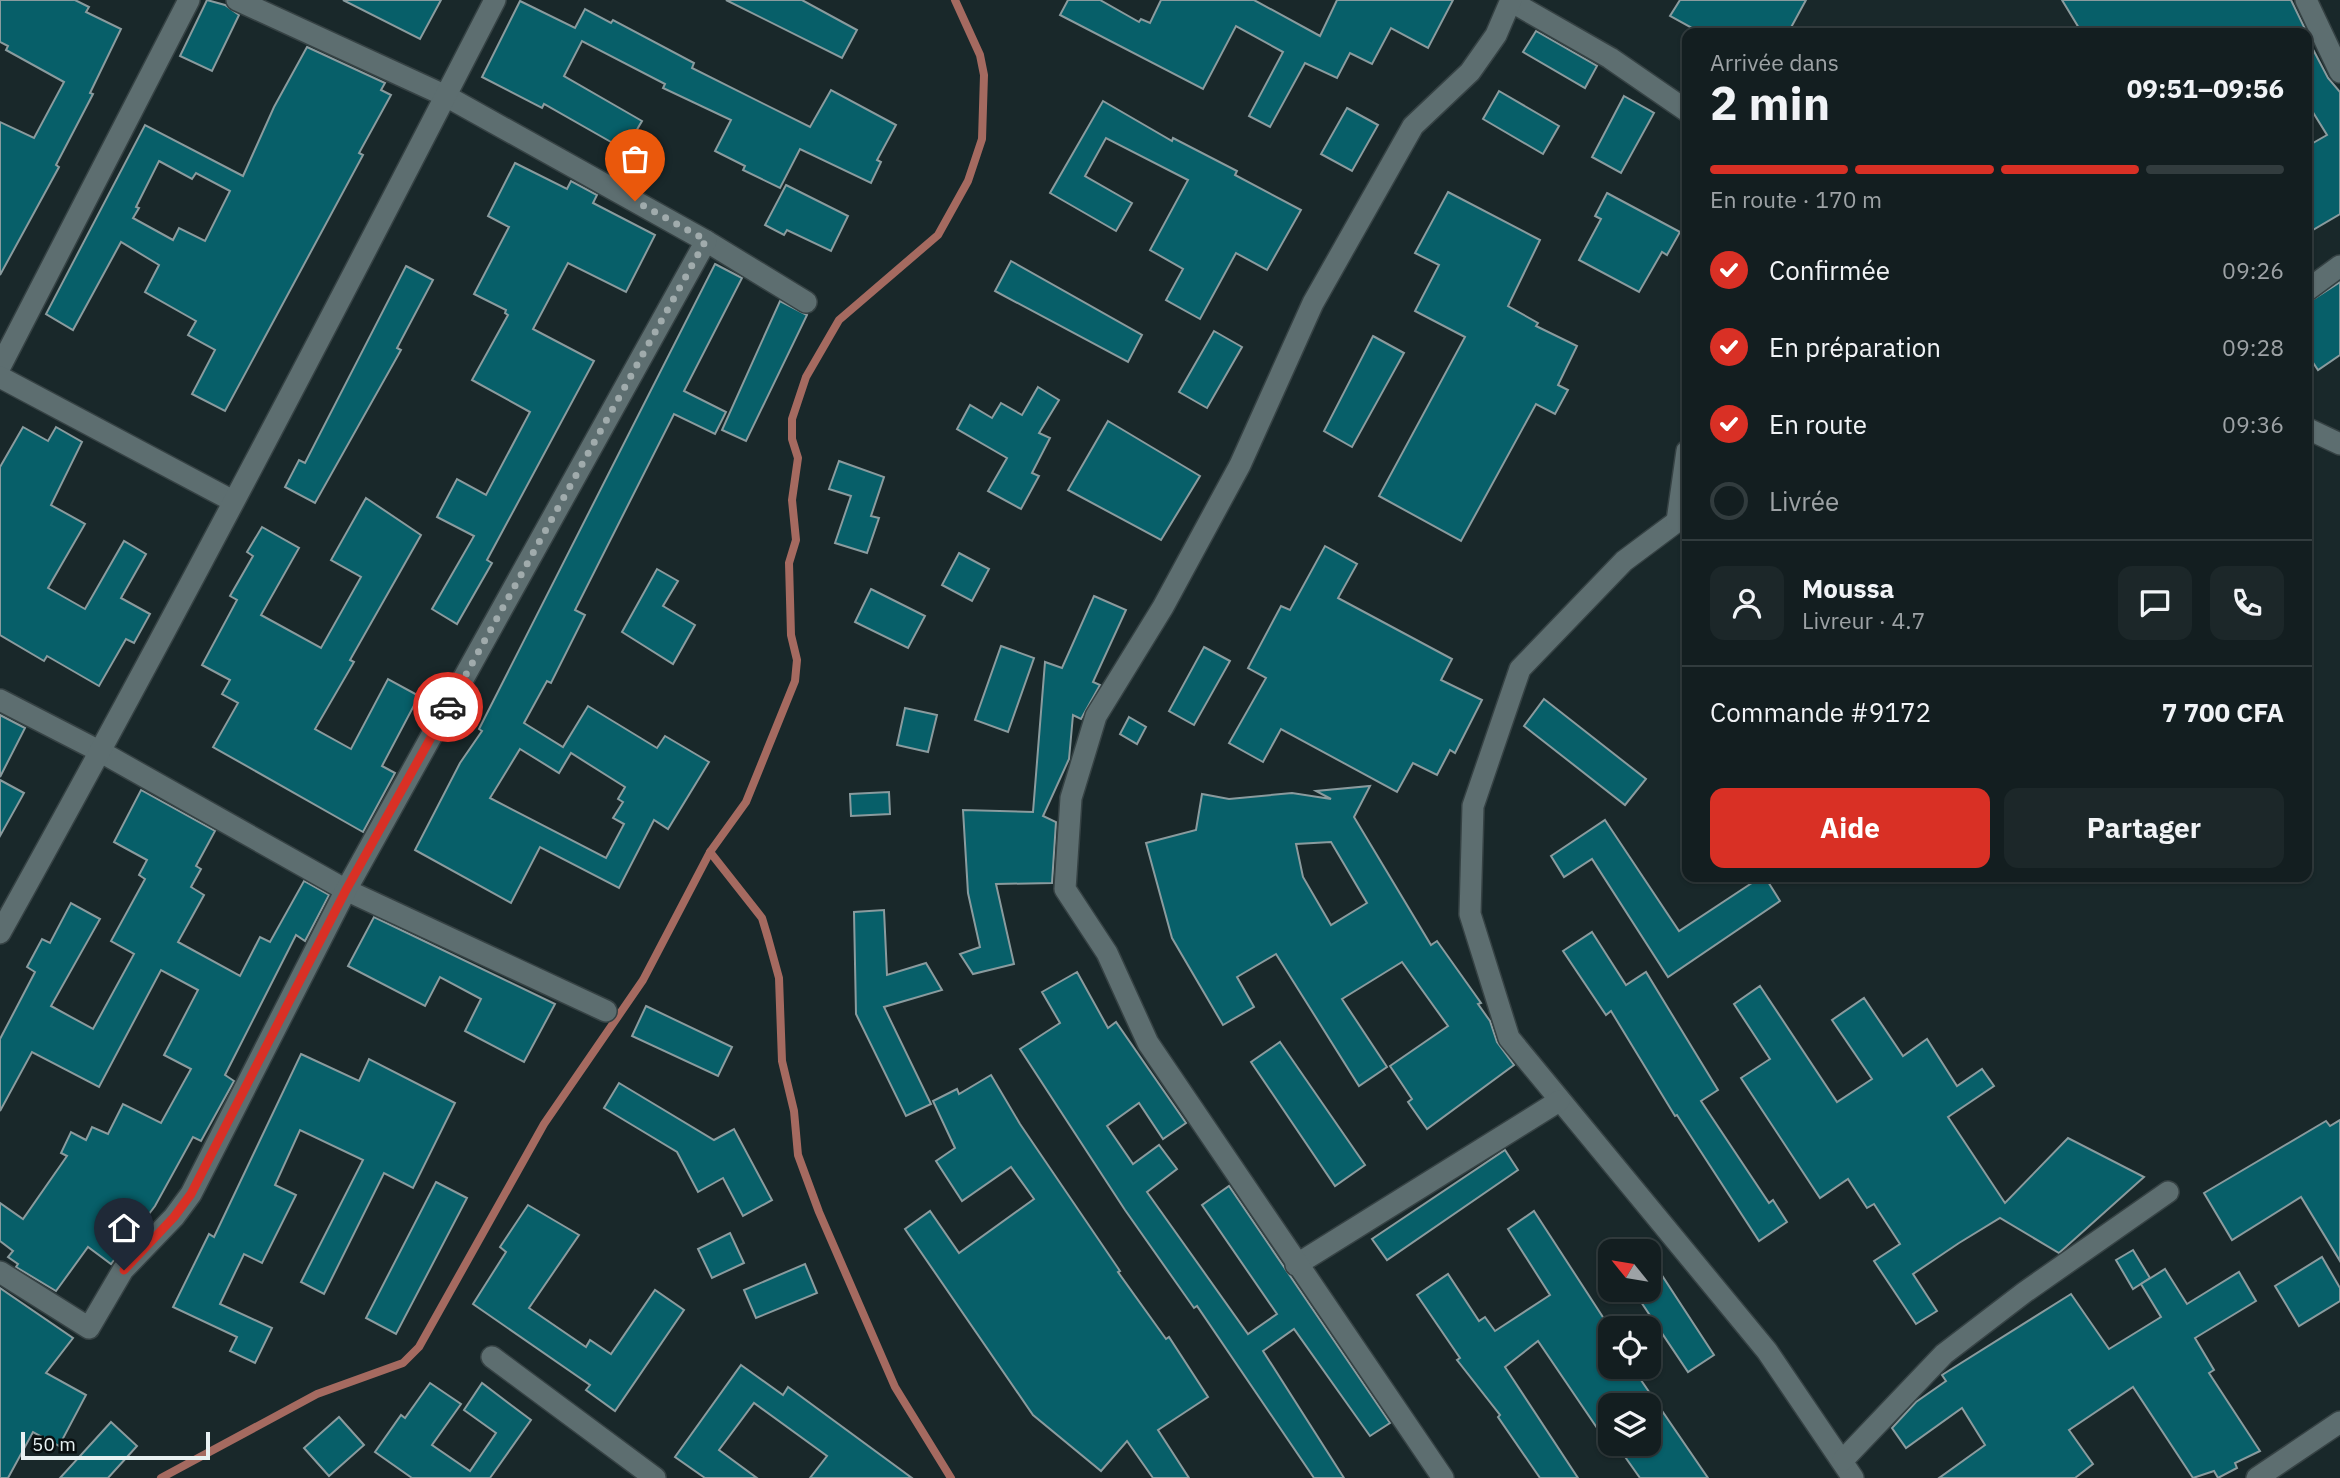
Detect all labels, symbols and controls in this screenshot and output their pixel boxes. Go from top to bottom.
text: Arrivée dans [1710,47,1839,77]
text: 09:51–09:56 [2127,71,2284,105]
text: 2 min [1710,73,1830,133]
pin [605,129,665,201]
icon: bag [616,140,654,178]
text: En route · 170 m [1710,184,1882,214]
icon: check [1710,251,1748,289]
text: Confirmée [1769,253,1890,287]
text: 09:26 [2222,255,2284,285]
icon: check [1710,328,1748,366]
text: En préparation [1769,330,1941,364]
text: 09:28 [2222,332,2284,362]
icon: check [1710,405,1748,443]
text: En route [1769,407,1867,441]
text: 09:36 [2222,409,2284,439]
text: Livrée [1769,484,1839,518]
button: person [1710,566,1784,640]
button: chat [2118,566,2192,640]
button: phone [2210,566,2284,640]
text: Moussa [1802,571,1894,605]
text: Livreur · 4.7 [1802,605,1925,635]
courier [413,672,483,742]
icon: car [429,688,467,726]
text: Commande #9172 [1710,695,1931,729]
text: 7 700 CFA [2162,695,2284,729]
button: Aide [1710,788,1990,868]
button: Partager [2004,788,2284,868]
pin [94,1198,154,1270]
icon: home [105,1209,143,1247]
north arrow [1598,1239,1661,1302]
map controls [1598,1239,1661,1456]
button: locate [1598,1316,1661,1379]
button: layers [1598,1393,1661,1456]
scale bar [21,1429,210,1461]
text: 50 m [32,1432,76,1456]

